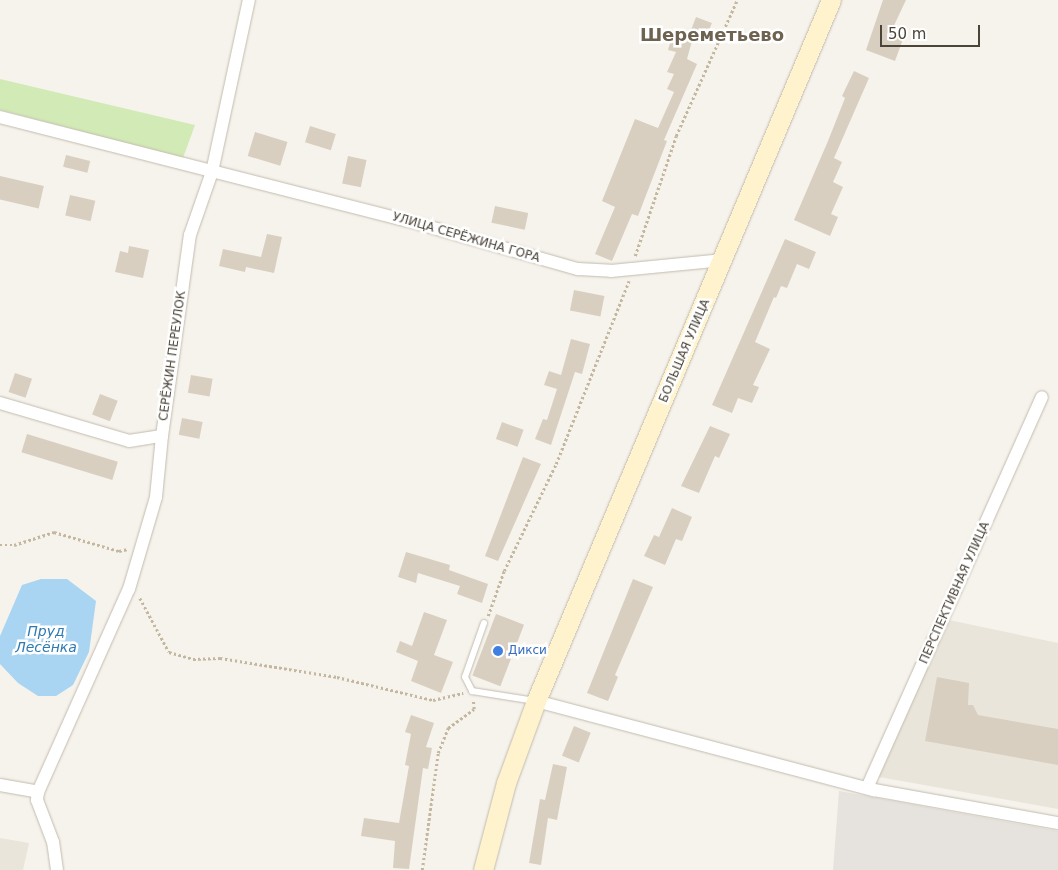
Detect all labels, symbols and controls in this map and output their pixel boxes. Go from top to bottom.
scale bar [883,15,983,47]
district label: Шереметьево [640,24,784,46]
text: 50 m [888,25,926,43]
street label: УЛИЦА СЕРЁЖИНА ГОРА [391,210,541,266]
street label: СЕРЁЖИН ПЕРЕУЛОК [157,290,189,422]
street label: БОЛЬШАЯ УЛИЦА [657,297,713,405]
street label: ПЕРСПЕКТИВНАЯ УЛИЦА [917,520,993,666]
water label: Пруд Лесёнка [15,623,77,656]
place label: Дикси [508,644,547,658]
marker: Дикси [492,645,504,657]

